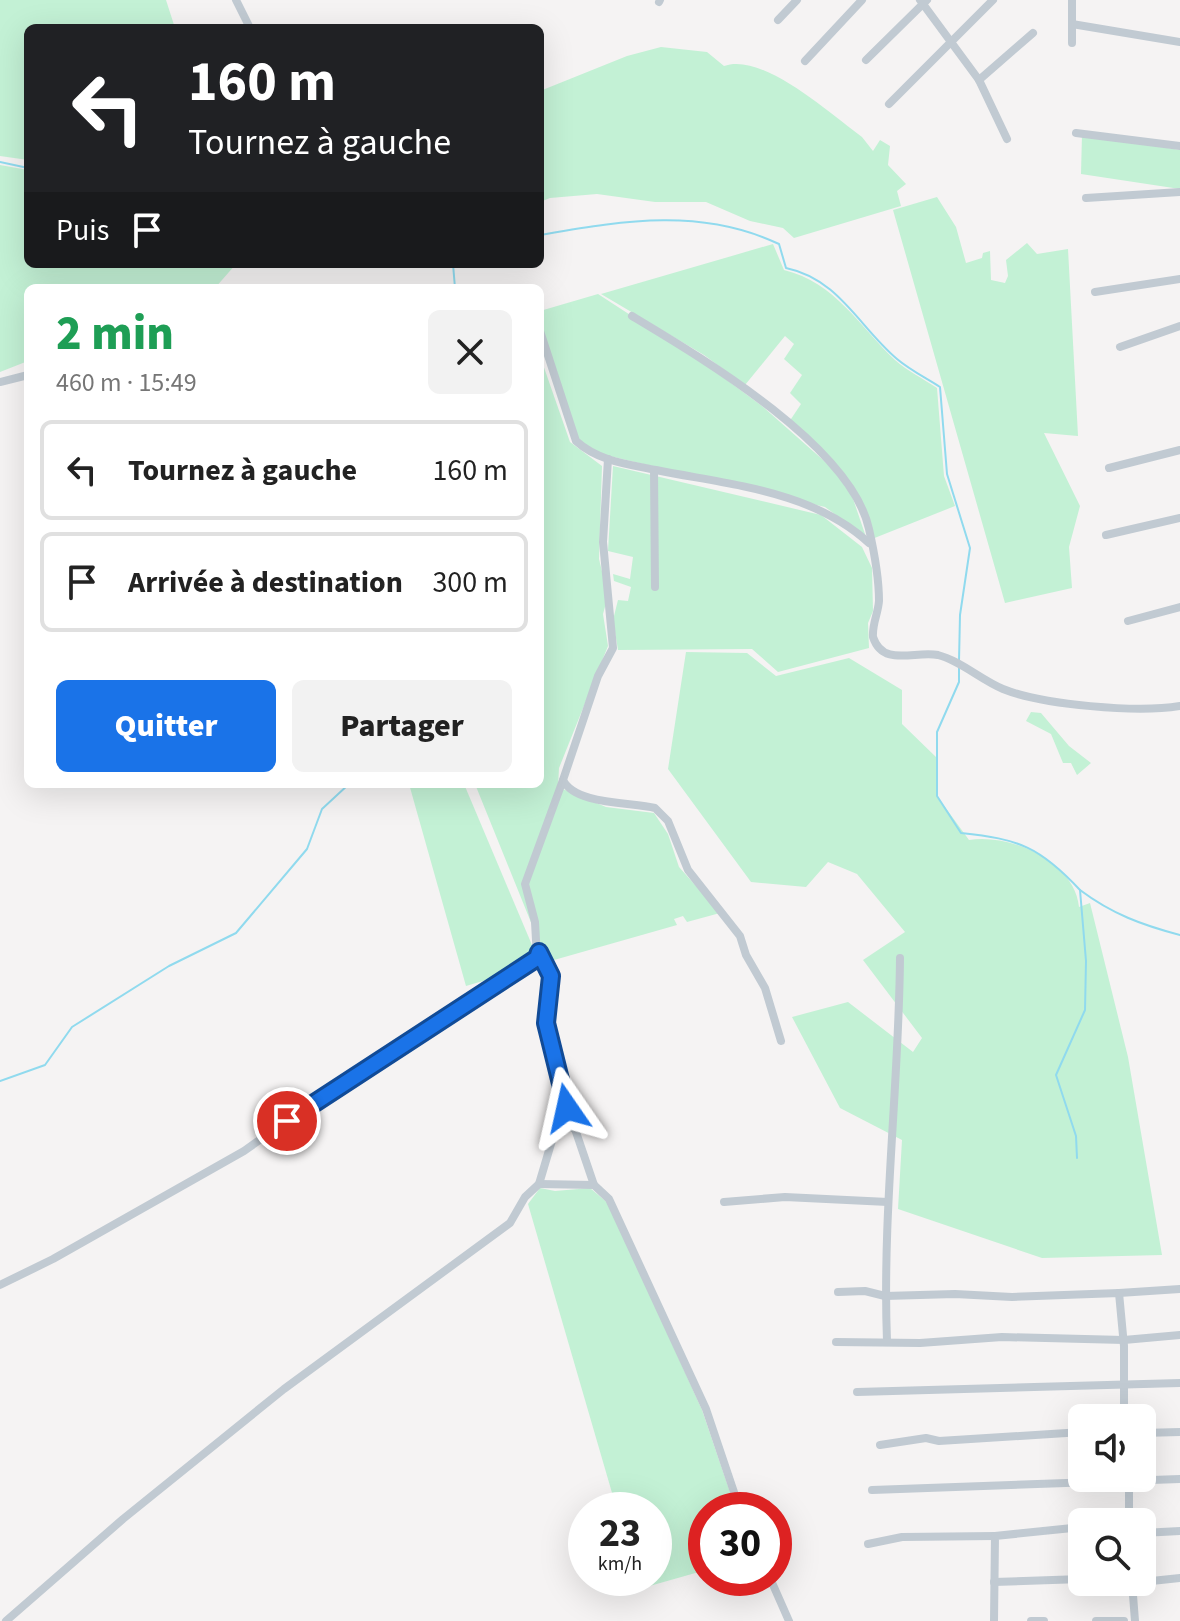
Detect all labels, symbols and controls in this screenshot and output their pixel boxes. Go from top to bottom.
text: 160 m [188,43,336,122]
icon: left [56,56,160,160]
text: Tournez à gauche [188,117,451,168]
icon: arrive [125,208,169,252]
text: Puis [56,209,109,252]
text: 2 min [56,300,174,368]
button: close [428,310,512,394]
text: 460 m · 15:49 [56,364,197,401]
icon: left [60,448,104,492]
text: Tournez à gauche [128,449,357,492]
text: 160 m [432,449,508,492]
icon: arrive [60,560,104,604]
text: Arrivée à destination [128,561,403,604]
text: 300 m [432,561,508,604]
button: Quitter [56,680,276,772]
button: Partager [292,680,512,772]
position arrow [525,1066,609,1150]
pin [253,1087,321,1155]
icon: arrive [265,1099,309,1143]
map controls [1068,1404,1156,1596]
button: sound [1068,1404,1156,1492]
speed limit sign: 30 [688,1492,792,1596]
text: 23 [599,1505,641,1562]
button: search [1068,1508,1156,1596]
text: km/h [598,1550,642,1578]

